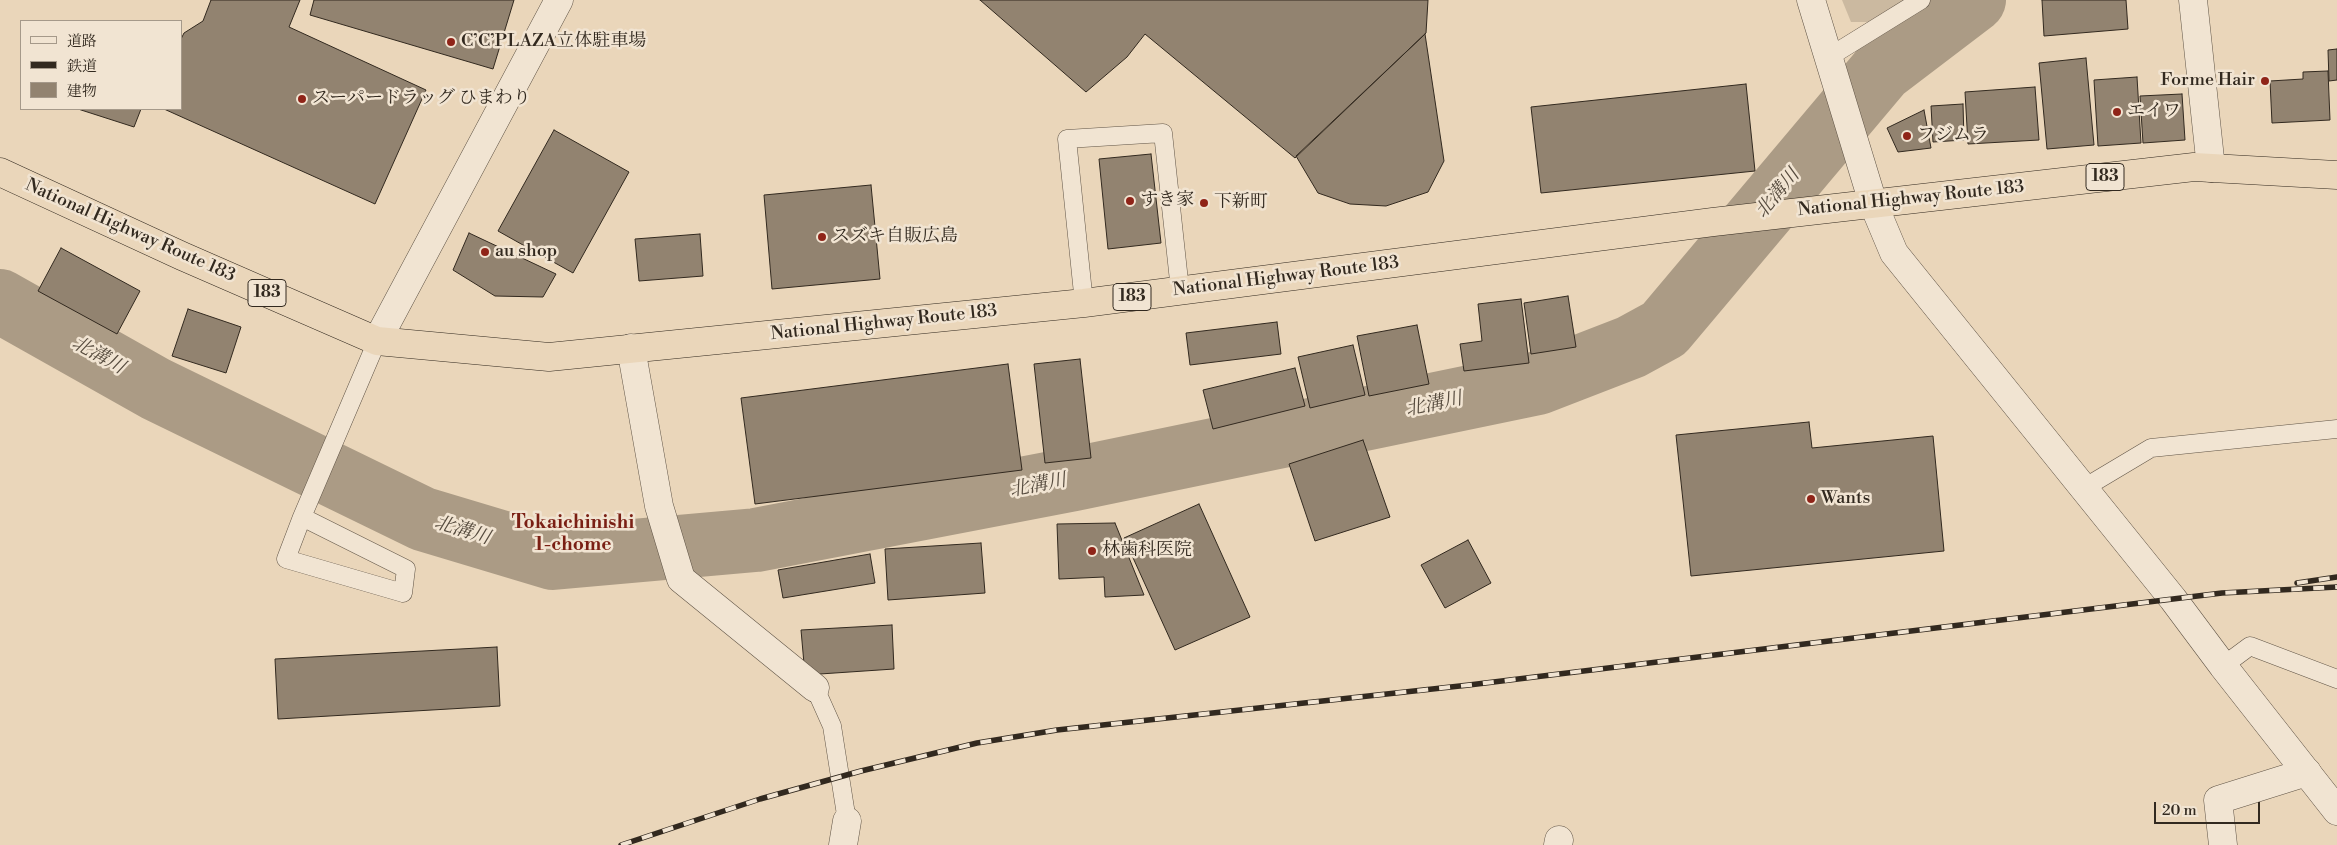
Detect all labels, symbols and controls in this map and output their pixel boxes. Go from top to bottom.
legend [20,20,182,110]
place label: C’C’PLAZA立体駐車場 [461,31,646,53]
text: 道路 [67,32,97,51]
marker: C’C’PLAZA立体駐車場 [445,36,457,48]
text: 鉄道 [67,57,97,76]
place label: Forme Hair [2160,70,2255,92]
marker: Forme Hair [2259,75,2271,87]
text: 建物 [67,82,97,101]
place label: スーパードラッグ ひまわり [312,88,531,110]
marker: スーパードラッグ ひまわり [296,93,308,105]
place label: エイワ [2127,101,2181,123]
marker: エイワ [2111,106,2123,118]
place label: フジムラ [1917,125,1989,147]
marker: フジムラ [1901,130,1913,142]
road number: 183 [2086,163,2124,190]
water label: 北溝川 [1751,165,1805,223]
street label: National Highway Route 183 [22,175,238,287]
street label: National Highway Route 183 [1797,176,2025,222]
place label: すき家 [1140,190,1194,212]
place label: 下新町 [1214,192,1268,214]
marker: すき家 [1124,195,1136,207]
marker: 下新町 [1198,197,1210,209]
place label: スズキ自販広島 [832,226,958,248]
marker: スズキ自販広島 [816,231,828,243]
place label: au shop [495,241,557,263]
marker: au shop [479,246,491,258]
street label: National Highway Route 183 [1172,252,1400,302]
road number: 183 [248,280,286,306]
road number: 183 [1113,284,1151,310]
street label: National Highway Route 183 [770,300,998,346]
water label: 北溝川 [68,332,128,380]
water label: 北溝川 [1404,388,1464,422]
water label: 北溝川 [1008,469,1068,503]
place label: Wants [1821,488,1870,510]
marker: Wants [1805,493,1817,505]
water label: 北溝川 [431,512,493,550]
district label: Tokaichinishi 1-chome [512,512,634,556]
place label: 林歯科医院 [1102,540,1192,562]
marker: 林歯科医院 [1086,545,1098,557]
scale bar [2157,792,2263,824]
text: 20 m [2162,801,2197,820]

